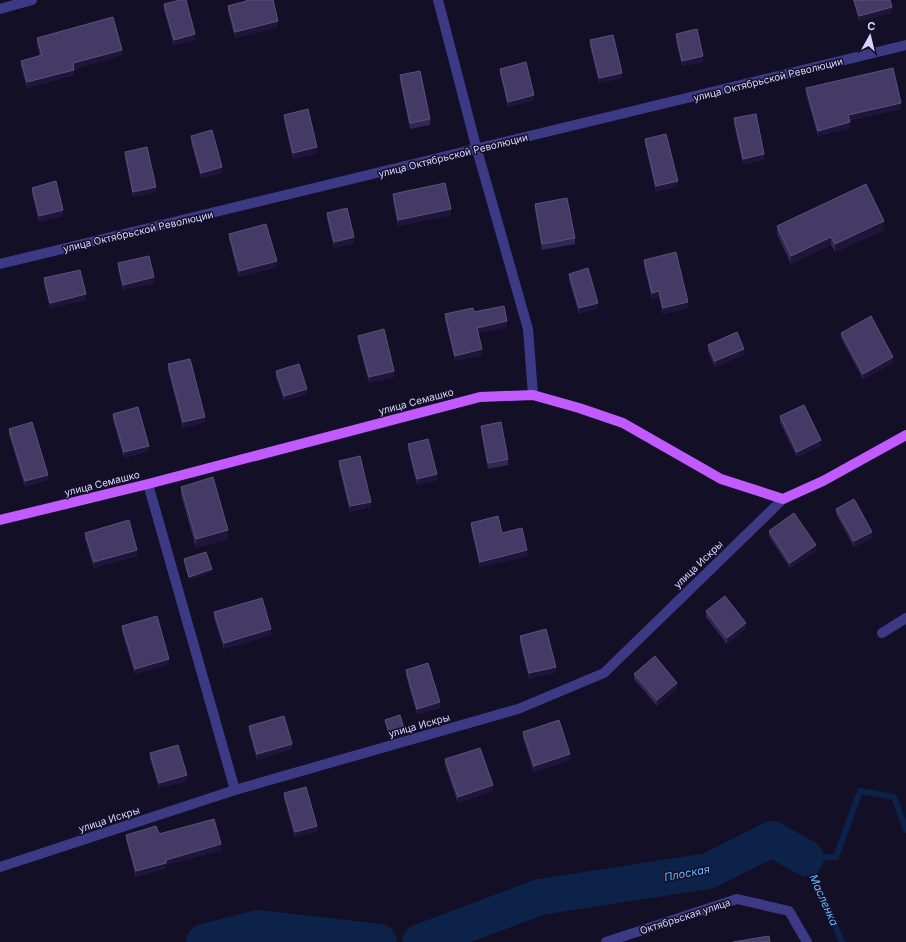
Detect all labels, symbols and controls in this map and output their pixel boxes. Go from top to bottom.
north arrow [850,16,890,56]
text: С [866,19,876,34]
street label: улица Октябрьской Революции [692,55,844,103]
street label: улица Октябрьской Революции [377,131,529,179]
street label: улица Октябрьской Революции [62,208,214,254]
street label: улица Семашко [377,385,455,417]
street label: улица Семашко [63,468,141,498]
street label: улица Искры [671,538,725,590]
street label: улица Искры [387,710,451,740]
street label: улица Искры [77,803,141,835]
water label: Плоская [663,862,711,884]
water label: Масленка [806,872,842,928]
street label: Октябрьская улица [638,896,732,936]

